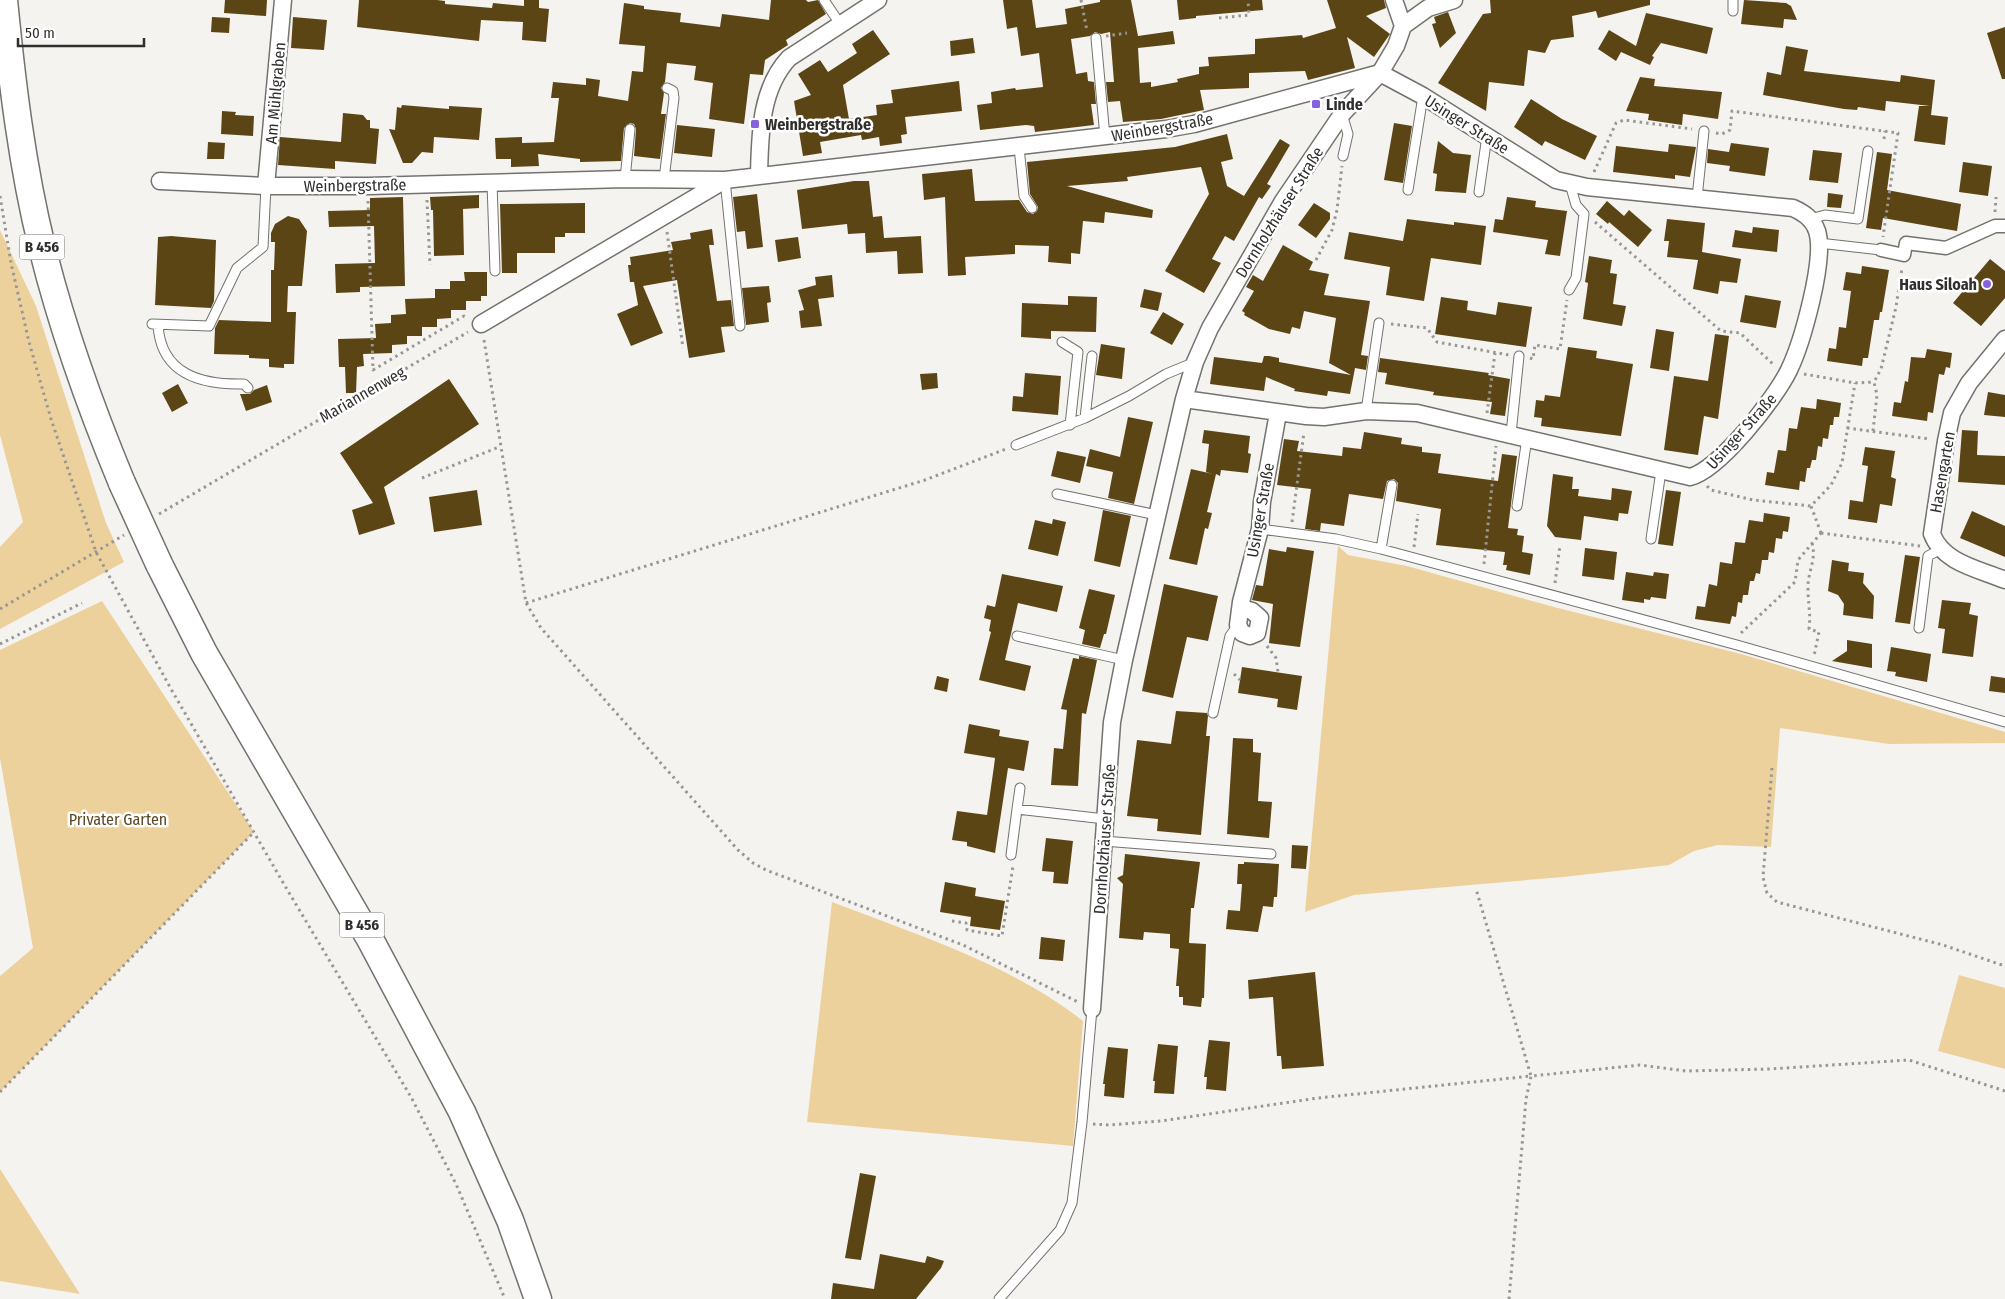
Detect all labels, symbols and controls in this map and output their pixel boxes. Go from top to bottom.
scale bar [18,15,144,47]
text: 50 m [25,24,55,42]
street label: Am Mühlgraben [262,41,289,145]
street label: Usinger Straße [1421,91,1512,158]
place label: Linde [1326,95,1363,114]
marker: Linde [1310,98,1322,110]
street label: Weinbergstraße [1110,109,1214,146]
place label: Weinbergstraße [765,115,871,134]
marker: Weinbergstraße [749,118,761,130]
street label: Dornholzhäuser Straße [1231,143,1327,281]
street label: Weinbergstraße [303,175,407,196]
road number: B 456 [20,234,64,260]
place label: Haus Siloah [1899,275,1977,294]
marker: Haus Siloah [1981,278,1993,290]
street label: Mariannenweg [316,362,409,427]
street label: Usinger Straße [1702,389,1781,473]
street label: Hasengarten [1926,430,1959,514]
street label: Usinger Straße [1243,461,1278,559]
street label: Dornholzhäuser Straße [1090,763,1119,915]
park label: Privater Garten [69,810,167,829]
road number: B 456 [340,912,384,938]

